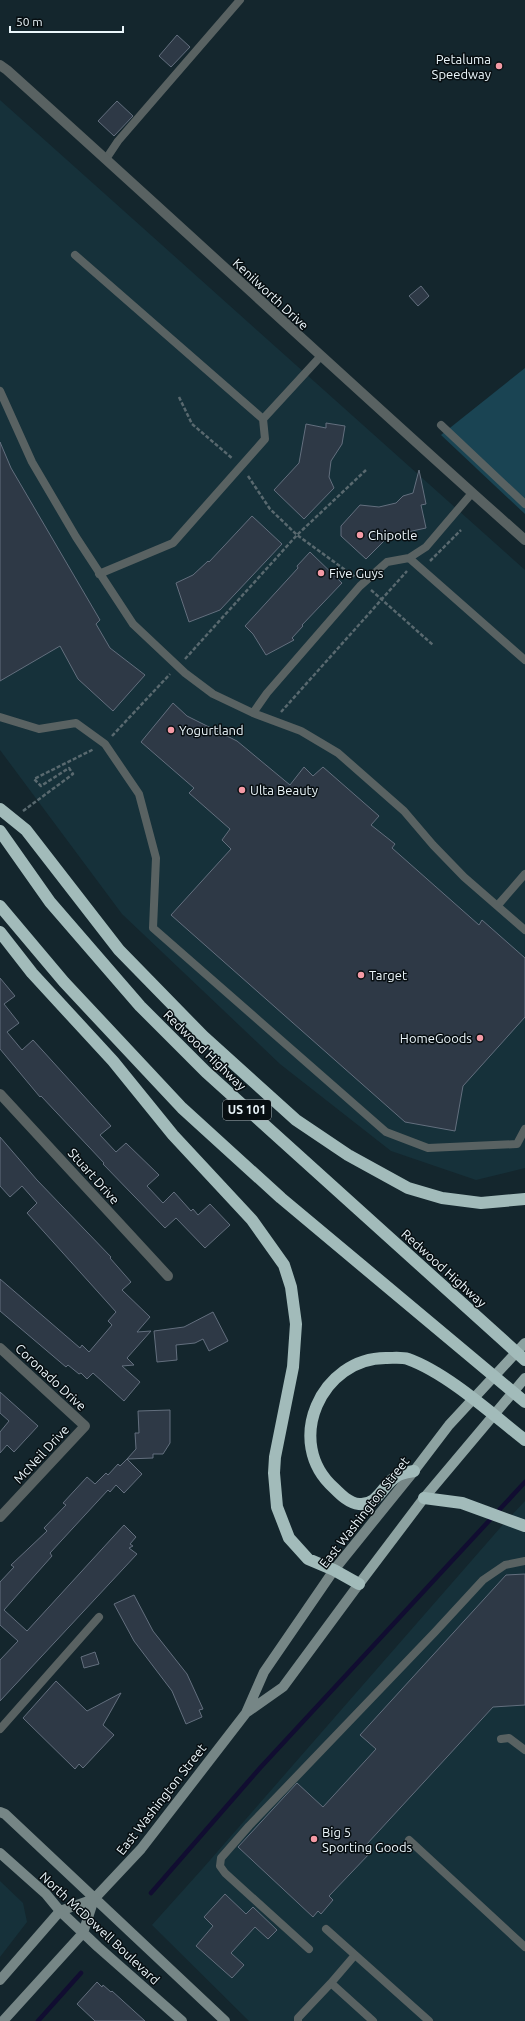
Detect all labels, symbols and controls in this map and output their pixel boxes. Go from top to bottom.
scale bar [10,8,123,34]
text: 50 m [16,15,43,28]
place label: Petaluma Speedway [432,52,491,81]
marker: Petaluma Speedway [494,61,504,71]
street label: Kenilworth Drive [230,256,312,332]
place label: Chipotle [368,528,417,542]
marker: Chipotle [355,530,365,540]
place label: Five Guys [329,566,384,580]
marker: Five Guys [316,568,326,578]
place label: Yogurtland [179,723,244,737]
marker: Yogurtland [166,725,176,735]
place label: Ulta Beauty [250,783,318,797]
marker: Ulta Beauty [237,785,247,795]
place label: Target [369,968,407,982]
marker: Target [356,970,366,980]
street label: Redwood Highway [161,1007,249,1093]
place label: HomeGoods [400,1031,472,1045]
marker: HomeGoods [475,1033,485,1043]
road number: US 101 [223,1100,271,1120]
street label: Stuart Drive [65,1145,123,1207]
street label: Redwood Highway [399,1226,489,1310]
street label: Coronado Drive [13,1341,89,1413]
street label: McNeil Drive [11,1422,71,1486]
street label: East Washington Street [316,1454,412,1570]
street label: East Washington Street [113,1741,209,1857]
place label: Big 5 Sporting Goods [322,1825,413,1854]
marker: Big 5 Sporting Goods [309,1834,319,1844]
street label: North McDowell Boulevard [37,1869,163,1987]

